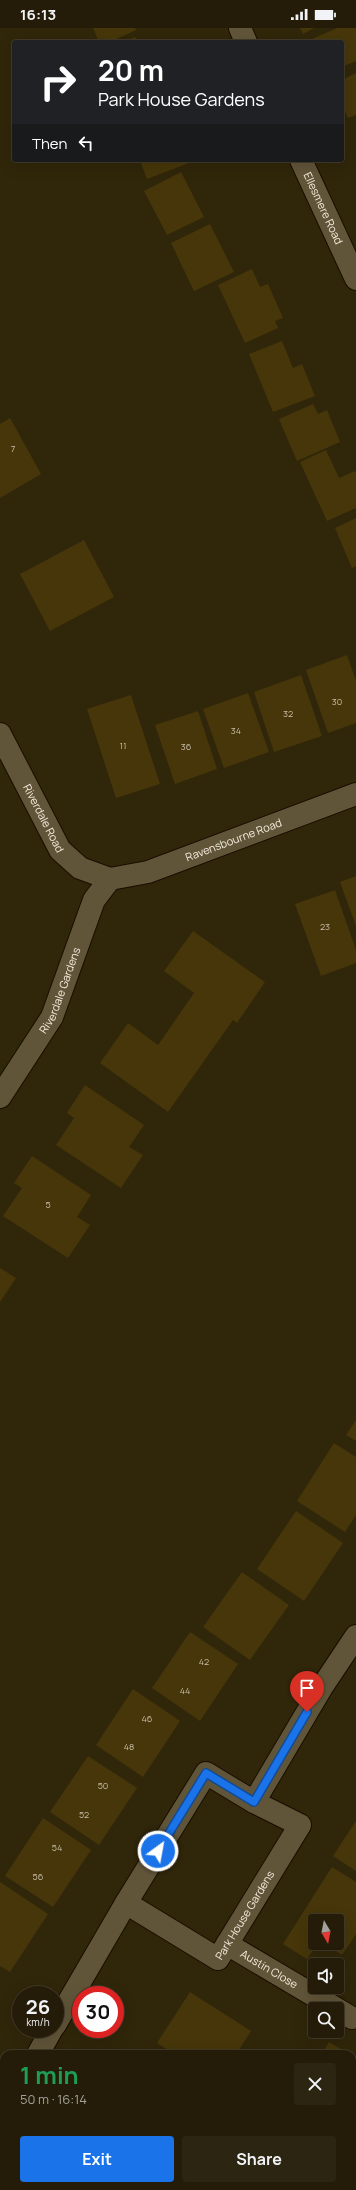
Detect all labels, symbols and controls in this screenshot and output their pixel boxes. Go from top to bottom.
text: 16:13 [20,4,56,25]
text: 20 m [98,51,164,89]
icon: right [32,56,84,108]
text: Park House Gardens [98,87,265,111]
icon: left [75,132,97,154]
text: Then [32,133,67,154]
street label: Ellesmere Road [301,169,347,246]
house number: 7 [11,442,16,455]
house number: 30 [332,695,342,708]
house number: 32 [283,707,293,720]
house number: 34 [231,724,241,737]
house number: 11 [119,739,127,752]
house number: 36 [181,740,192,753]
street label: Riverdale Road [20,781,68,855]
street label: Ravensbourne Road [183,815,284,864]
house number: 23 [320,920,330,933]
street label: Riverdale Gardens [35,945,84,1036]
house number: 5 [45,1198,51,1211]
house number: 42 [199,1655,209,1668]
pin [290,1671,324,1712]
icon: arrive [296,1677,318,1699]
house number: 44 [180,1684,190,1697]
house number: 46 [142,1712,153,1725]
house number: 48 [124,1740,134,1753]
house number: 50 [98,1779,108,1792]
house number: 52 [79,1808,89,1821]
position arrow [137,1830,179,1872]
house number: 54 [52,1841,62,1854]
street label: Park House Gardens [211,1867,277,1962]
house number: 56 [33,1870,44,1883]
north arrow [308,1914,344,1950]
map controls [308,1914,344,2038]
street label: Austin Close [238,1946,301,1992]
button: sound [308,1958,344,1994]
speed limit sign: 30 [72,1986,124,2038]
text: 26 [26,1993,50,2020]
button: search [308,2002,344,2038]
text: km/h [26,2015,50,2029]
text: 1 min [20,2058,79,2091]
button: close [294,2063,336,2105]
text: 50 m · 16:14 [20,2090,87,2108]
button: Exit [20,2136,174,2182]
button: Share [182,2136,336,2182]

